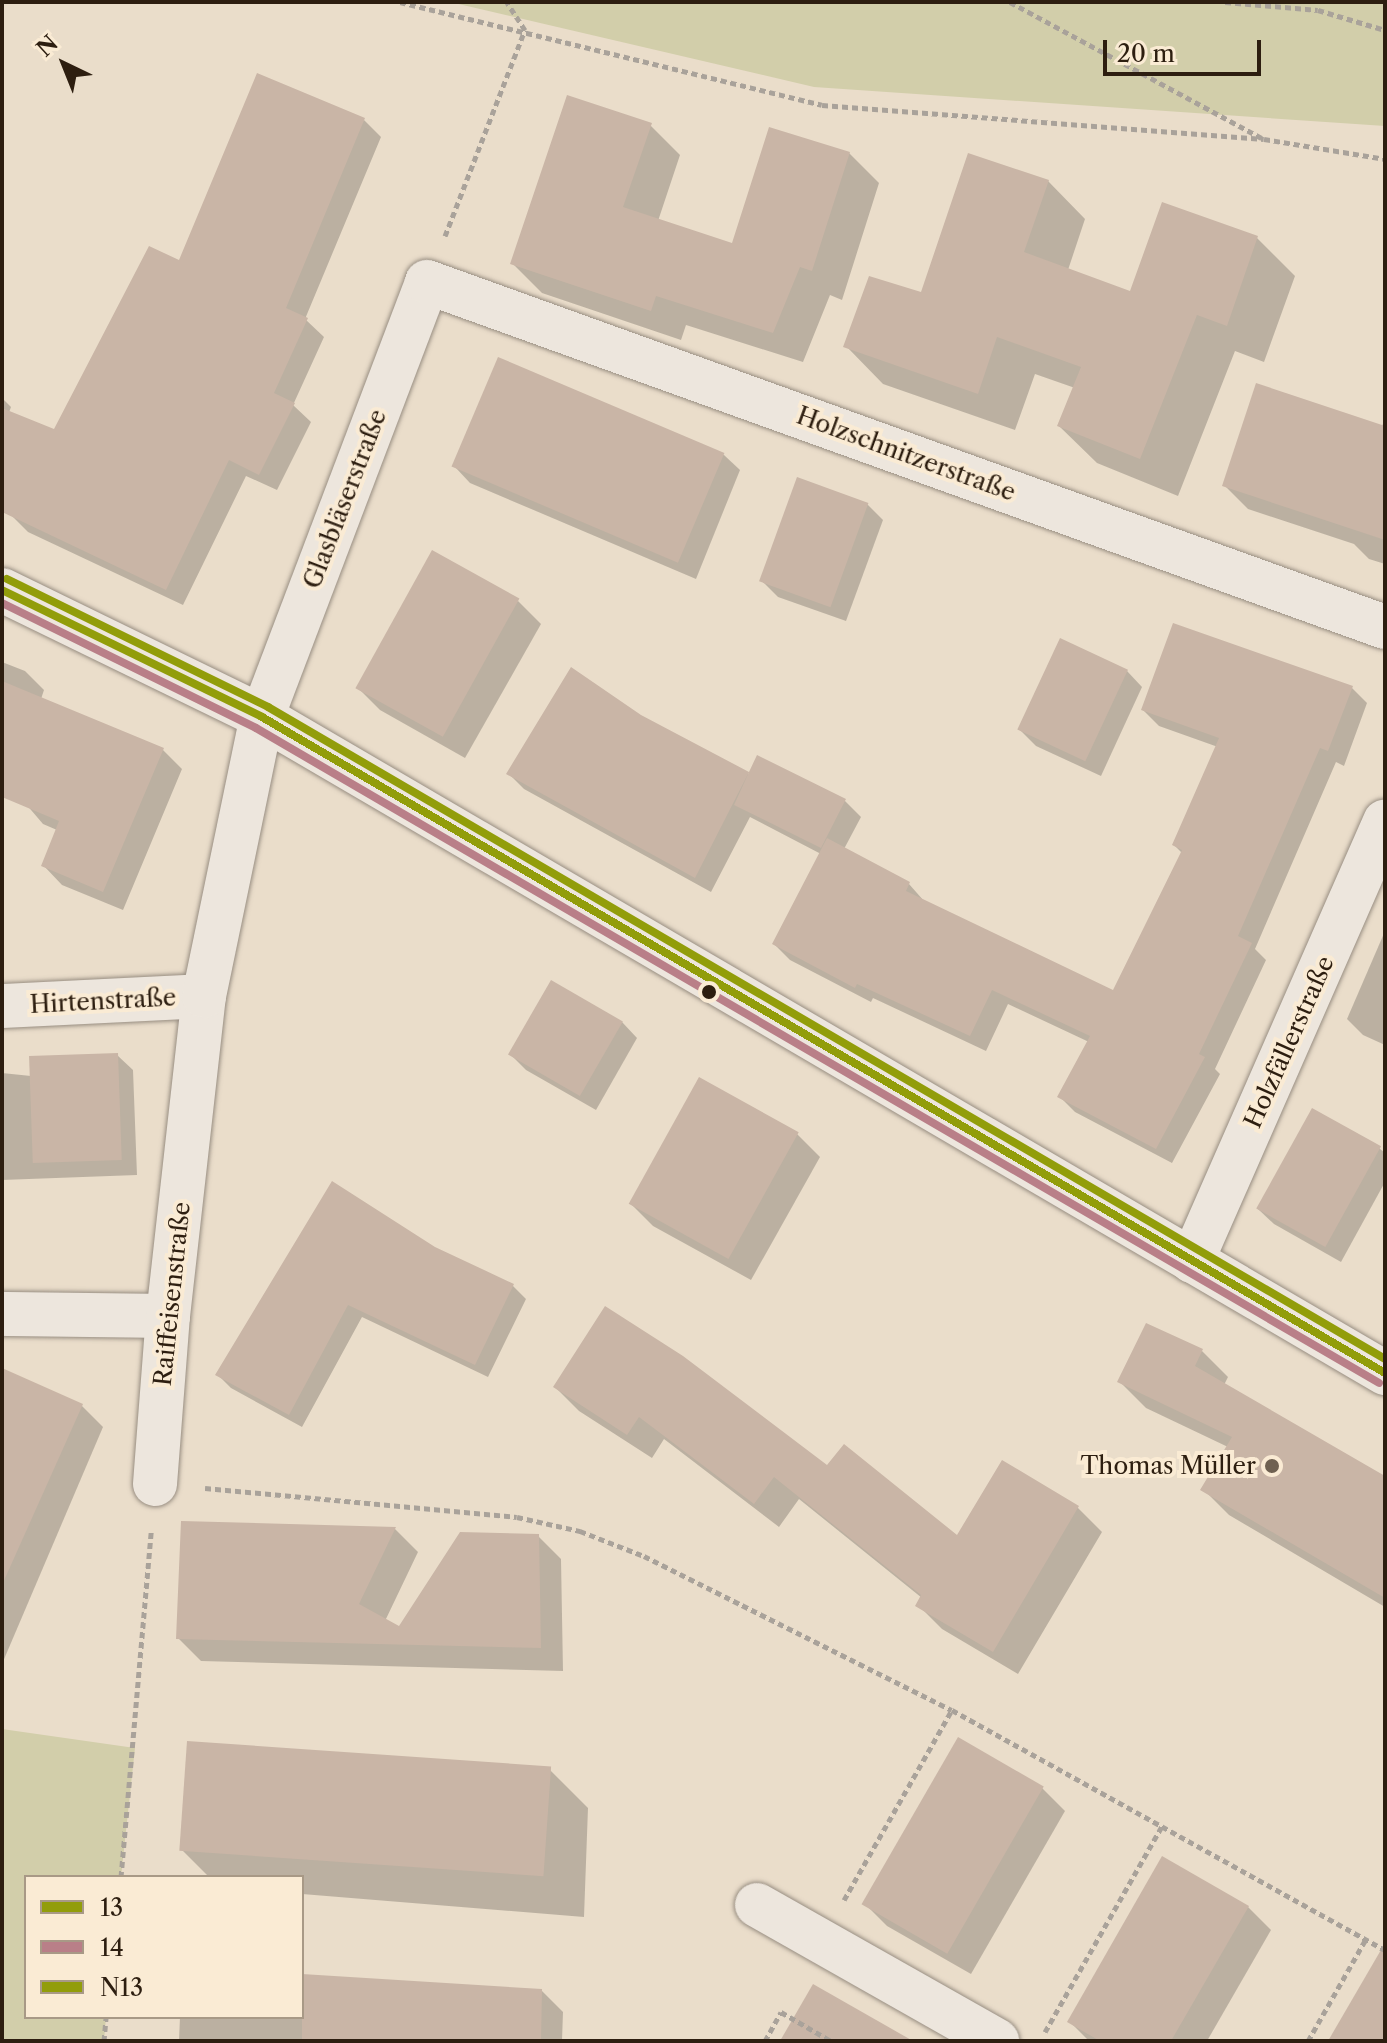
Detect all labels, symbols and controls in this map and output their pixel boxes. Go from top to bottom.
north arrow [24,24,104,104]
scale bar [1107,24,1265,74]
text: N [31,30,63,62]
text: 20 m [1117,39,1175,68]
street label: Holzschnitzerstraße [793,401,1019,507]
street label: Glasbläserstraße [298,405,392,593]
street label: Holzfällerstraße [1238,952,1340,1132]
street label: Hirtenstraße [29,983,177,1019]
unlabelled marker [701,984,717,1000]
street label: Raiffeisenstraße [148,1201,196,1387]
place label: Thomas Müller [1080,1452,1256,1480]
marker: Thomas Müller [1263,1457,1281,1475]
legend [24,1875,304,2019]
text: 13 [100,1893,123,1922]
text: 14 [100,1933,124,1962]
text: N13 [100,1973,143,2002]

